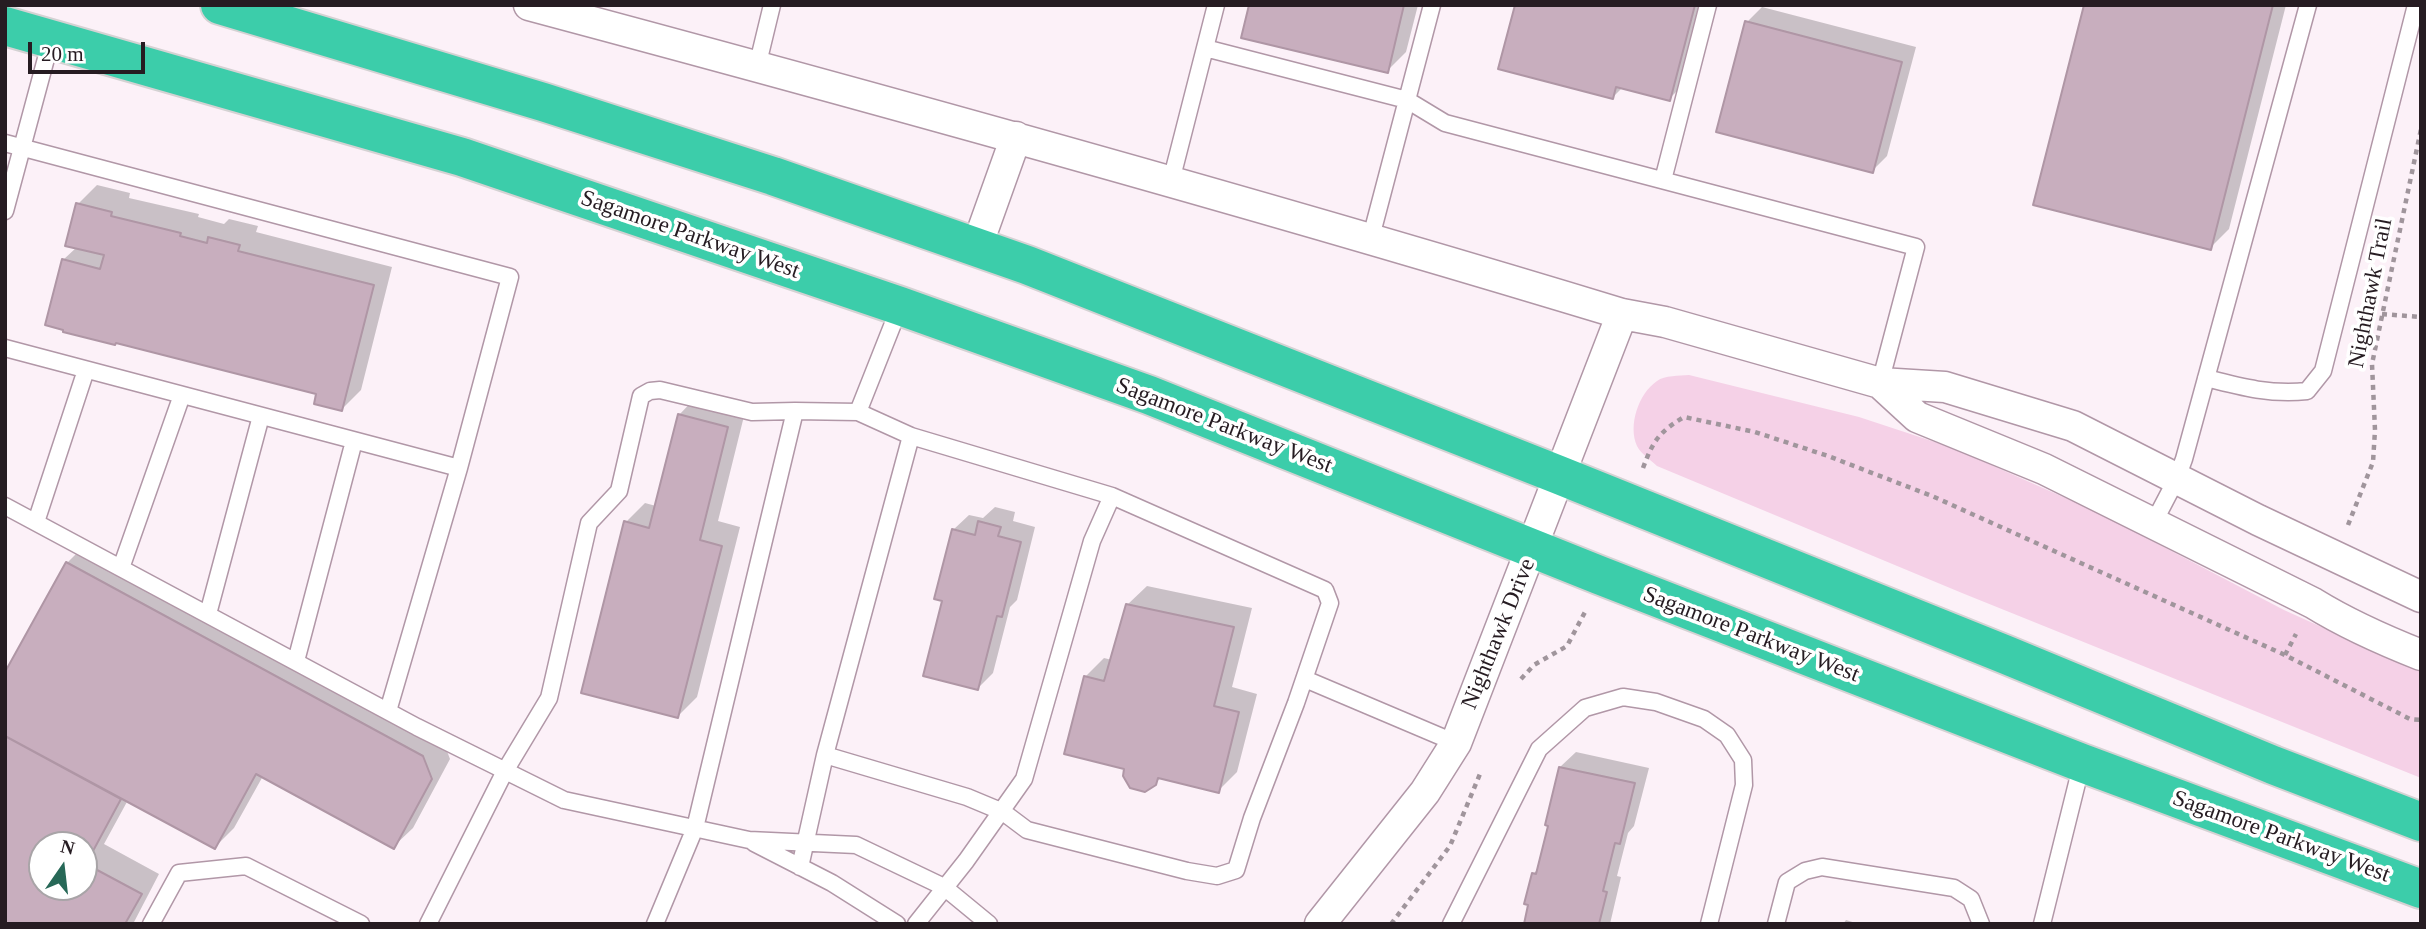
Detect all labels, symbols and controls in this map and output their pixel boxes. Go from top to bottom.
scale bar [32,28,149,72]
text: 20 m [41,42,84,66]
street label: Sagamore Parkway West [577,185,803,285]
street label: Nighthawk Trail [2343,216,2399,370]
street label: Sagamore Parkway West [1112,372,1336,480]
street label: Nighthawk Drive [1456,555,1542,713]
street label: Sagamore Parkway West [1639,581,1863,689]
street label: Sagamore Parkway West [2169,785,2393,889]
north arrow [28,831,98,901]
text: N [59,835,77,859]

